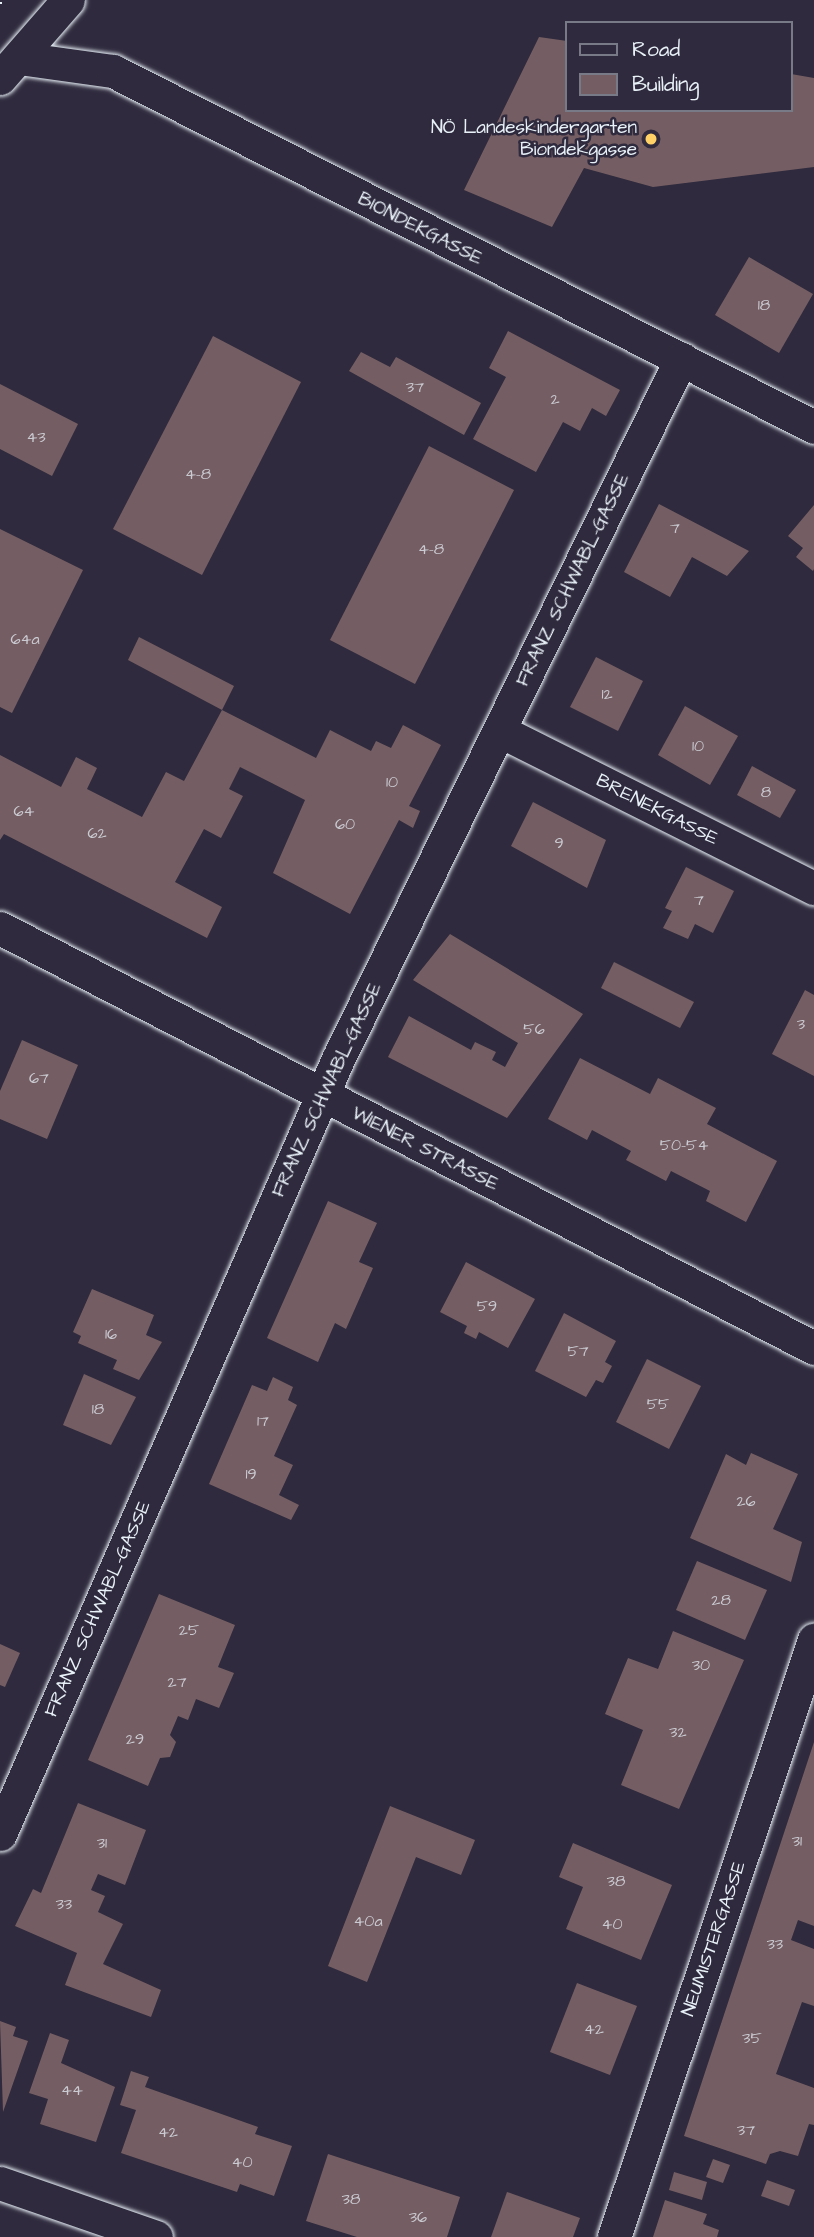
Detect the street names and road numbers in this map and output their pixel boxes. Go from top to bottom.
street label: BIONDEKGASSE [354,188,486,270]
street label: FRANZ SCHWABL-GASSE [511,470,635,690]
street label: BRENEKGASSE [592,769,722,851]
street label: FRANZ SCHWABL-GASSE [267,979,387,1201]
street label: WIENER STRASSE [348,1102,502,1196]
street label: FRANZ SCHWABL-GASSE [40,1497,156,1721]
street label: NEUMISTERGASSE [677,1859,751,2019]

